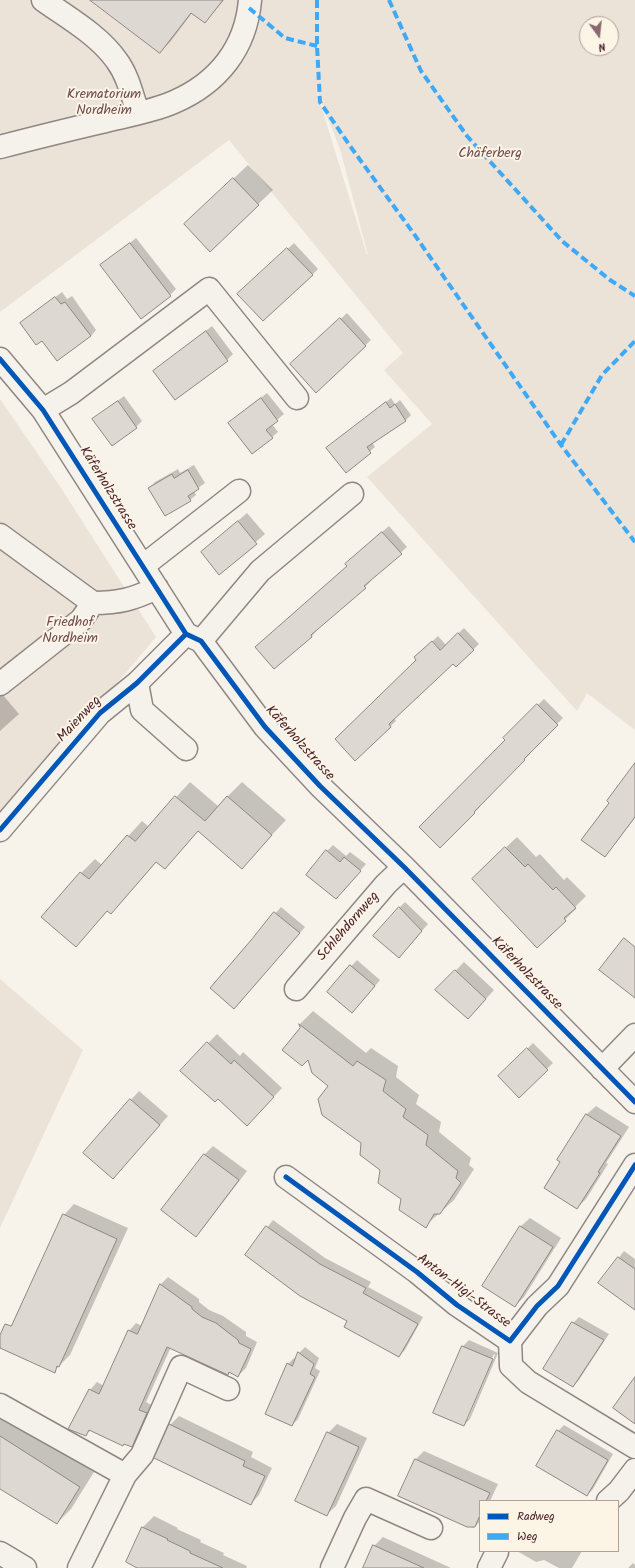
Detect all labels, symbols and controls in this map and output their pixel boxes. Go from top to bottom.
north arrow [579,16,619,56]
text: N [596,37,608,56]
park label: Krematorium Nordheim [67,88,141,120]
park label: Chäferberg [458,147,522,163]
street label: Käferholzstrasse [75,444,139,534]
park label: Friedhof Nordheim [42,616,98,648]
street label: Maienweg [54,693,106,747]
street label: Käferholzstrasse [261,703,337,785]
street label: Schlehdornweg [314,889,384,965]
street label: Käferholzstrasse [487,934,565,1014]
street label: Anton-Higi-Strasse [413,1251,513,1333]
legend [479,1500,619,1552]
text: Radweg [517,1507,555,1526]
text: Weg [517,1527,537,1546]

